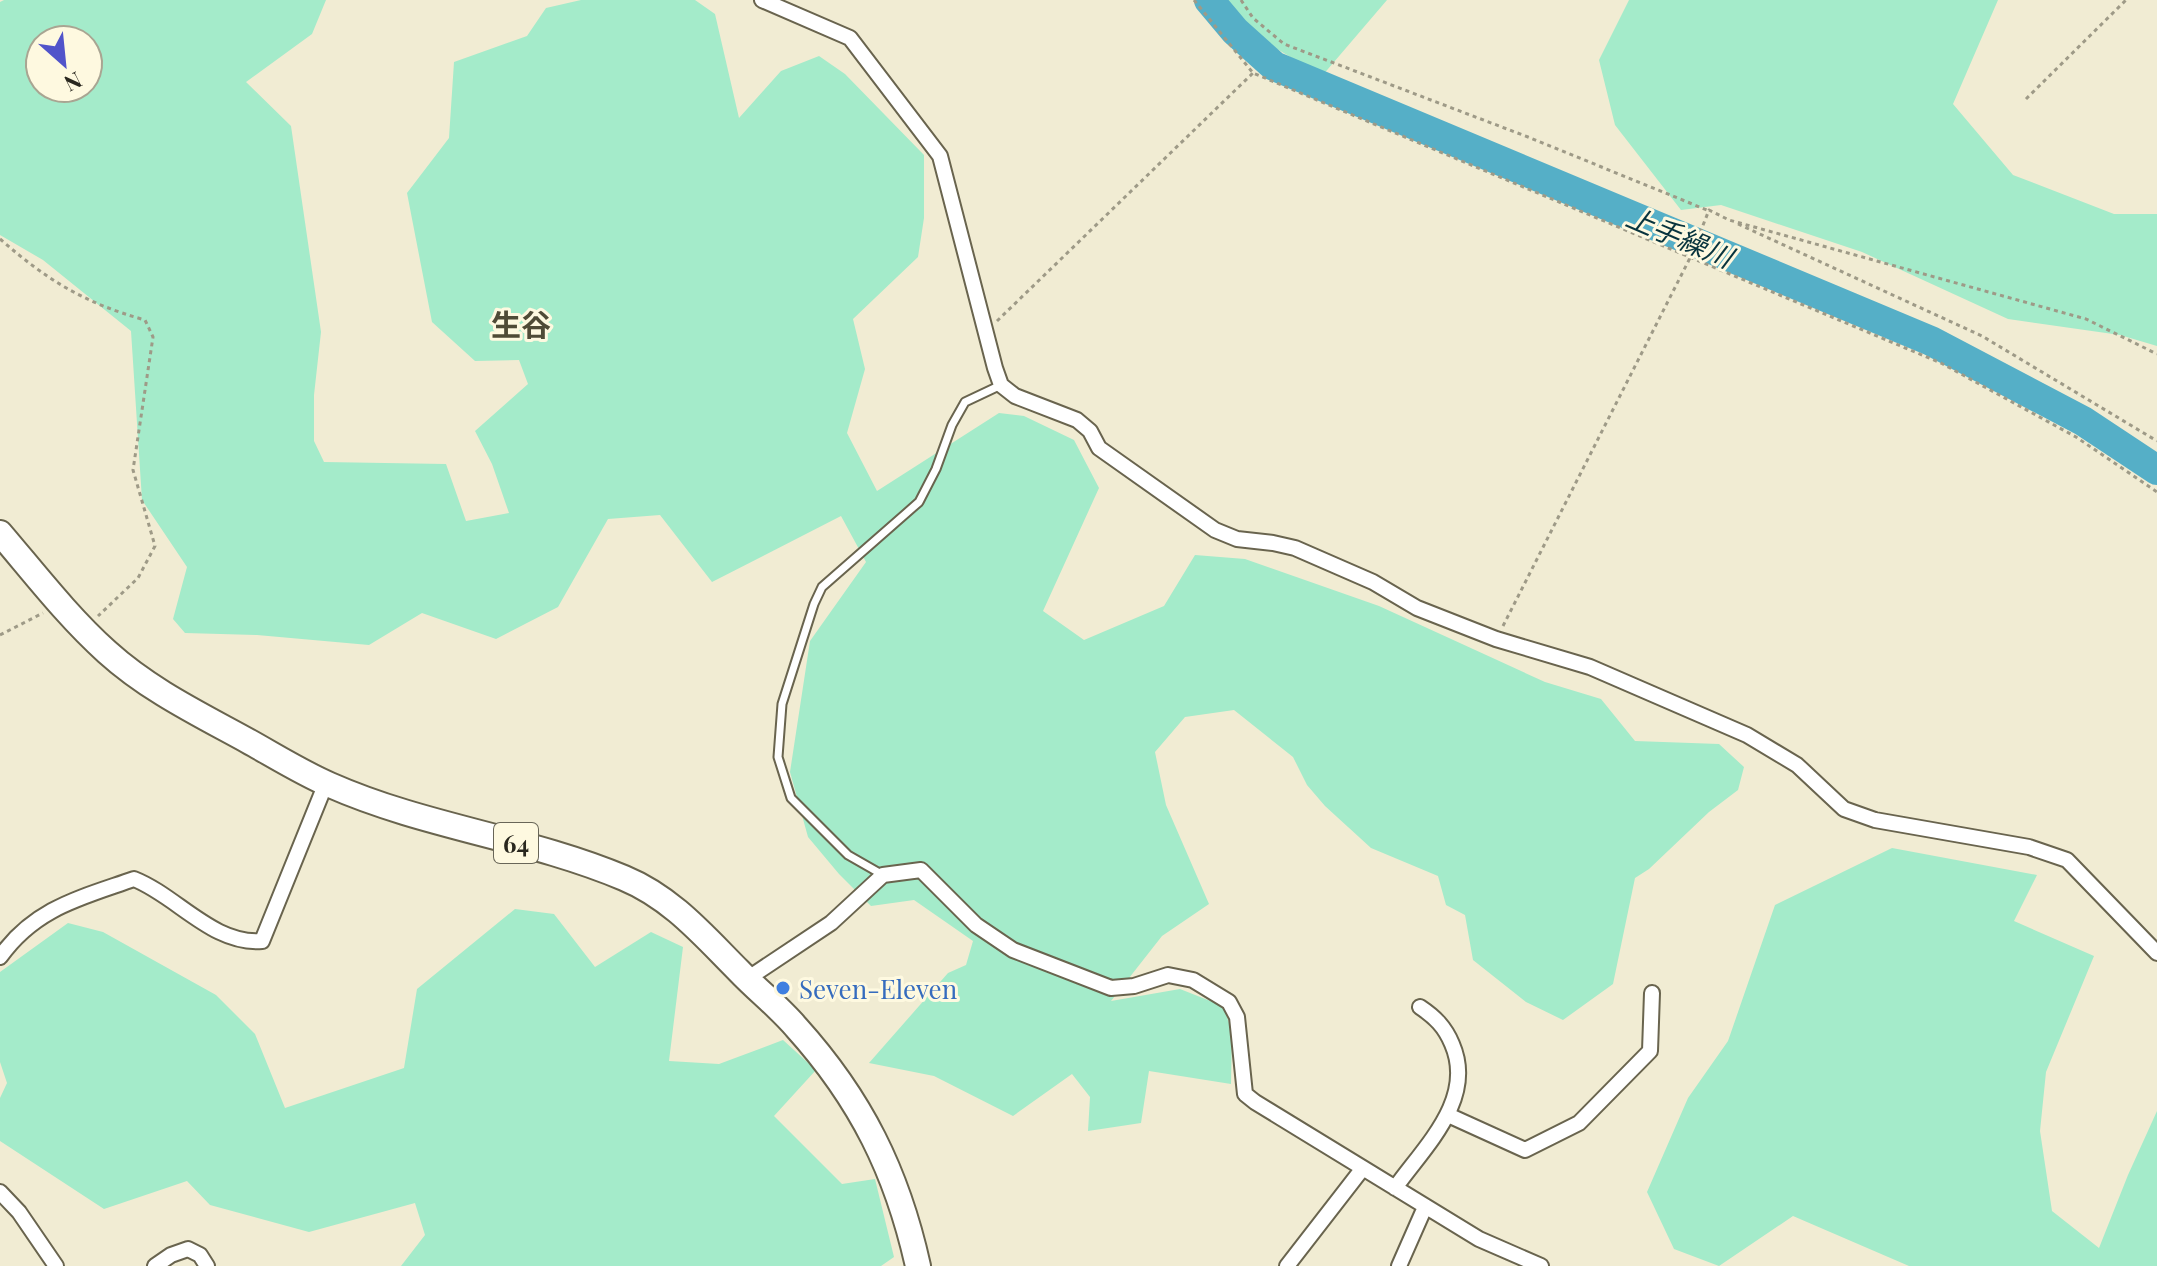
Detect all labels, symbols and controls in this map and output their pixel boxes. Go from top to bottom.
north arrow [24,24,104,104]
text: N [60,66,87,100]
water label: 上手繰川 [1621,197,1742,276]
district label: 生谷 [491,304,551,344]
road number: 64 [494,823,538,863]
place label: Seven-Eleven [799,971,958,1006]
marker: Seven-Eleven [774,979,792,997]

